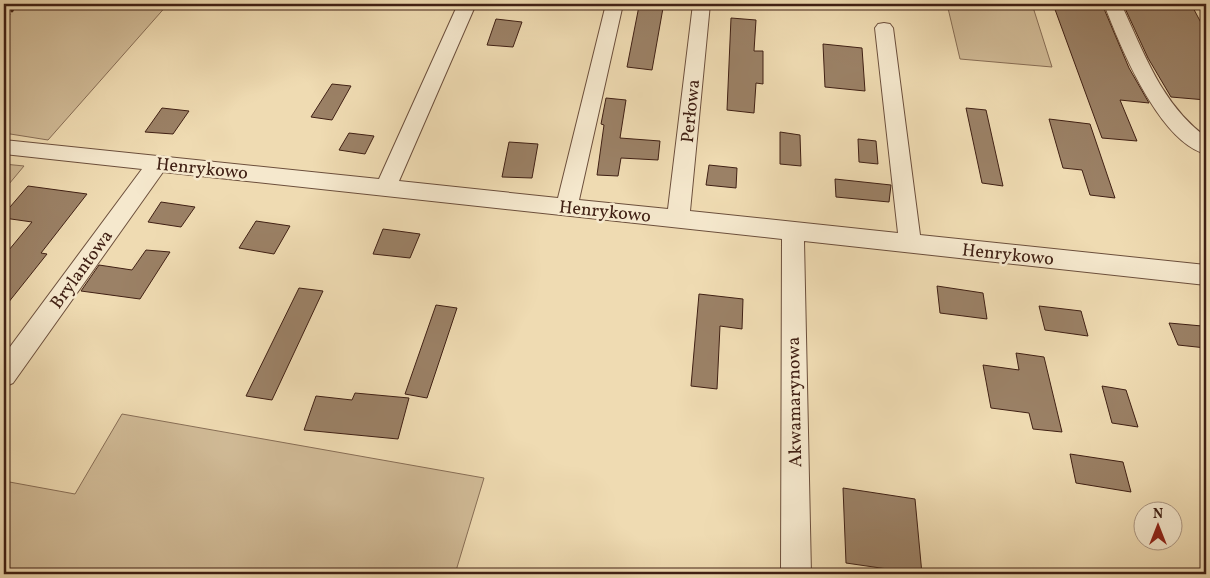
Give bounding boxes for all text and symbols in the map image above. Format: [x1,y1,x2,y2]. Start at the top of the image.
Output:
street label: Perłowa [676,78,707,144]
street label: Henrykowo [155,152,249,187]
street label: Henrykowo [558,195,652,230]
street label: Brylantowa [45,225,119,314]
street label: Henrykowo [961,238,1055,273]
street label: Akwamarynowa [782,336,809,467]
north arrow [1132,500,1182,550]
text: N [1153,505,1163,524]

